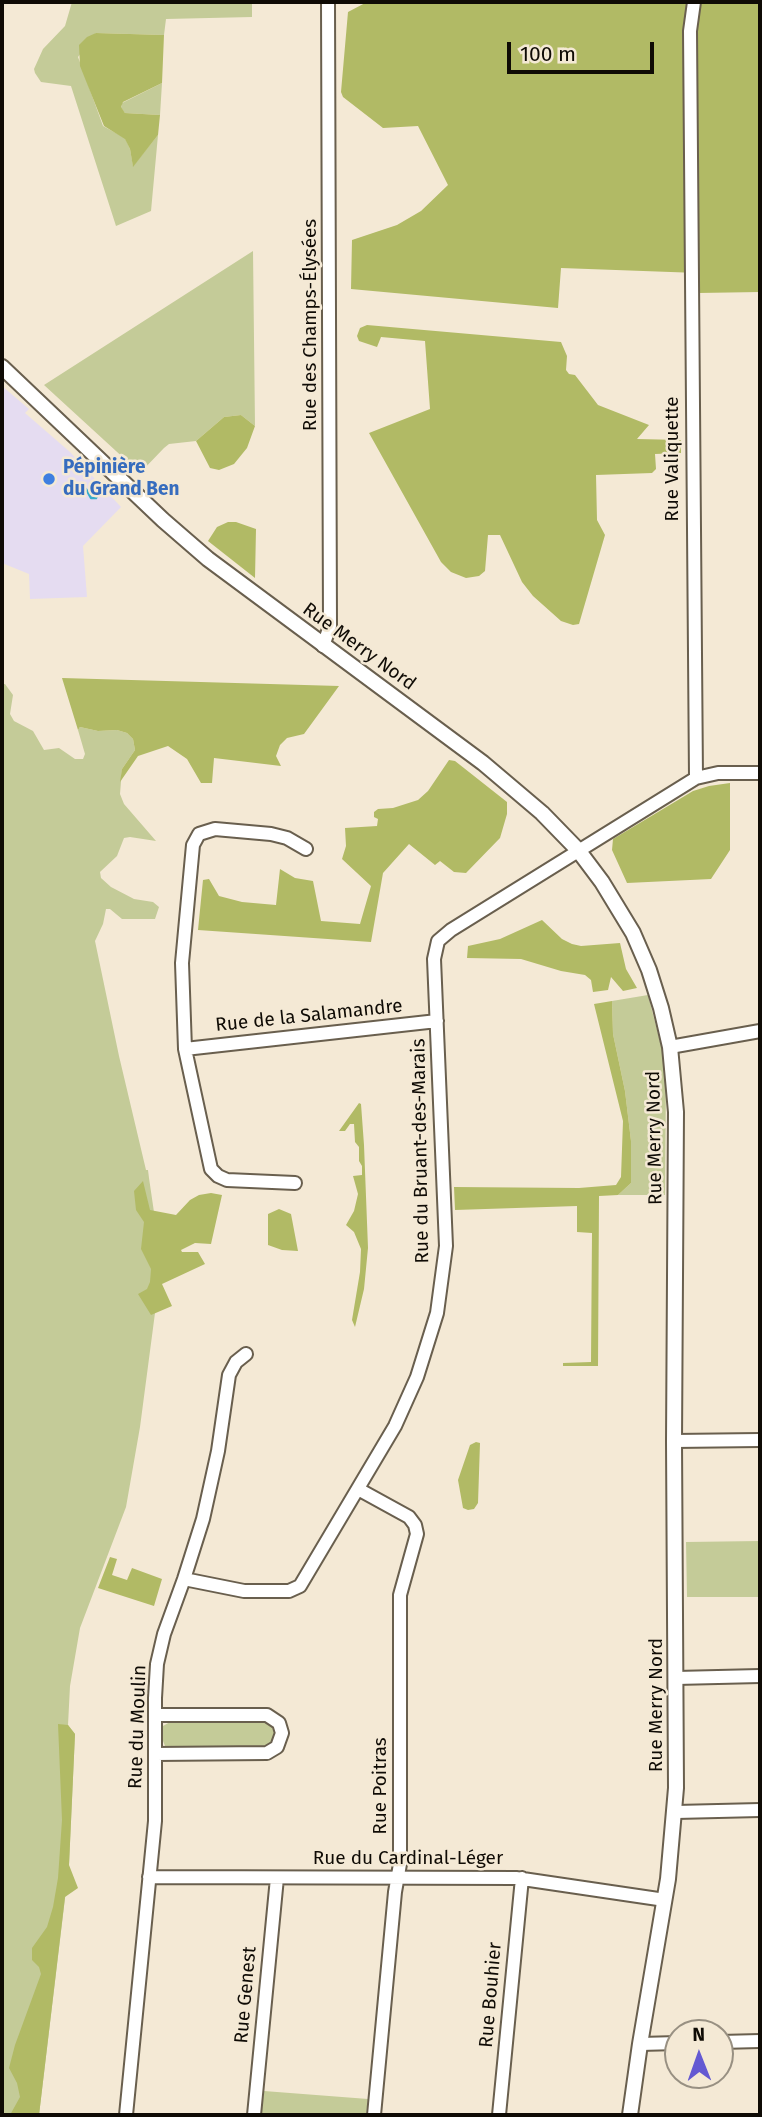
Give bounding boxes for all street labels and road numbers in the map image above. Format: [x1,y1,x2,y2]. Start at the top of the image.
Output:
street label: Rue des Champs-Élysées [300,219,322,431]
street label: Rue Valiquette [662,396,684,522]
street label: Rue Merry Nord [298,598,420,696]
street label: Rue de la Salamandre [214,995,404,1037]
street label: Rue du Bruant-des-Marais [408,1038,434,1264]
street label: Rue Merry Nord [642,1071,668,1205]
street label: Rue Merry Nord [646,1638,668,1772]
street label: Rue du Moulin [124,1664,152,1790]
street label: Rue Poitras [370,1737,392,1835]
street label: Rue du Cardinal-Léger [313,1848,503,1870]
street label: Rue Bouhier [475,1941,507,2049]
street label: Rue Genest [230,1945,262,2045]

